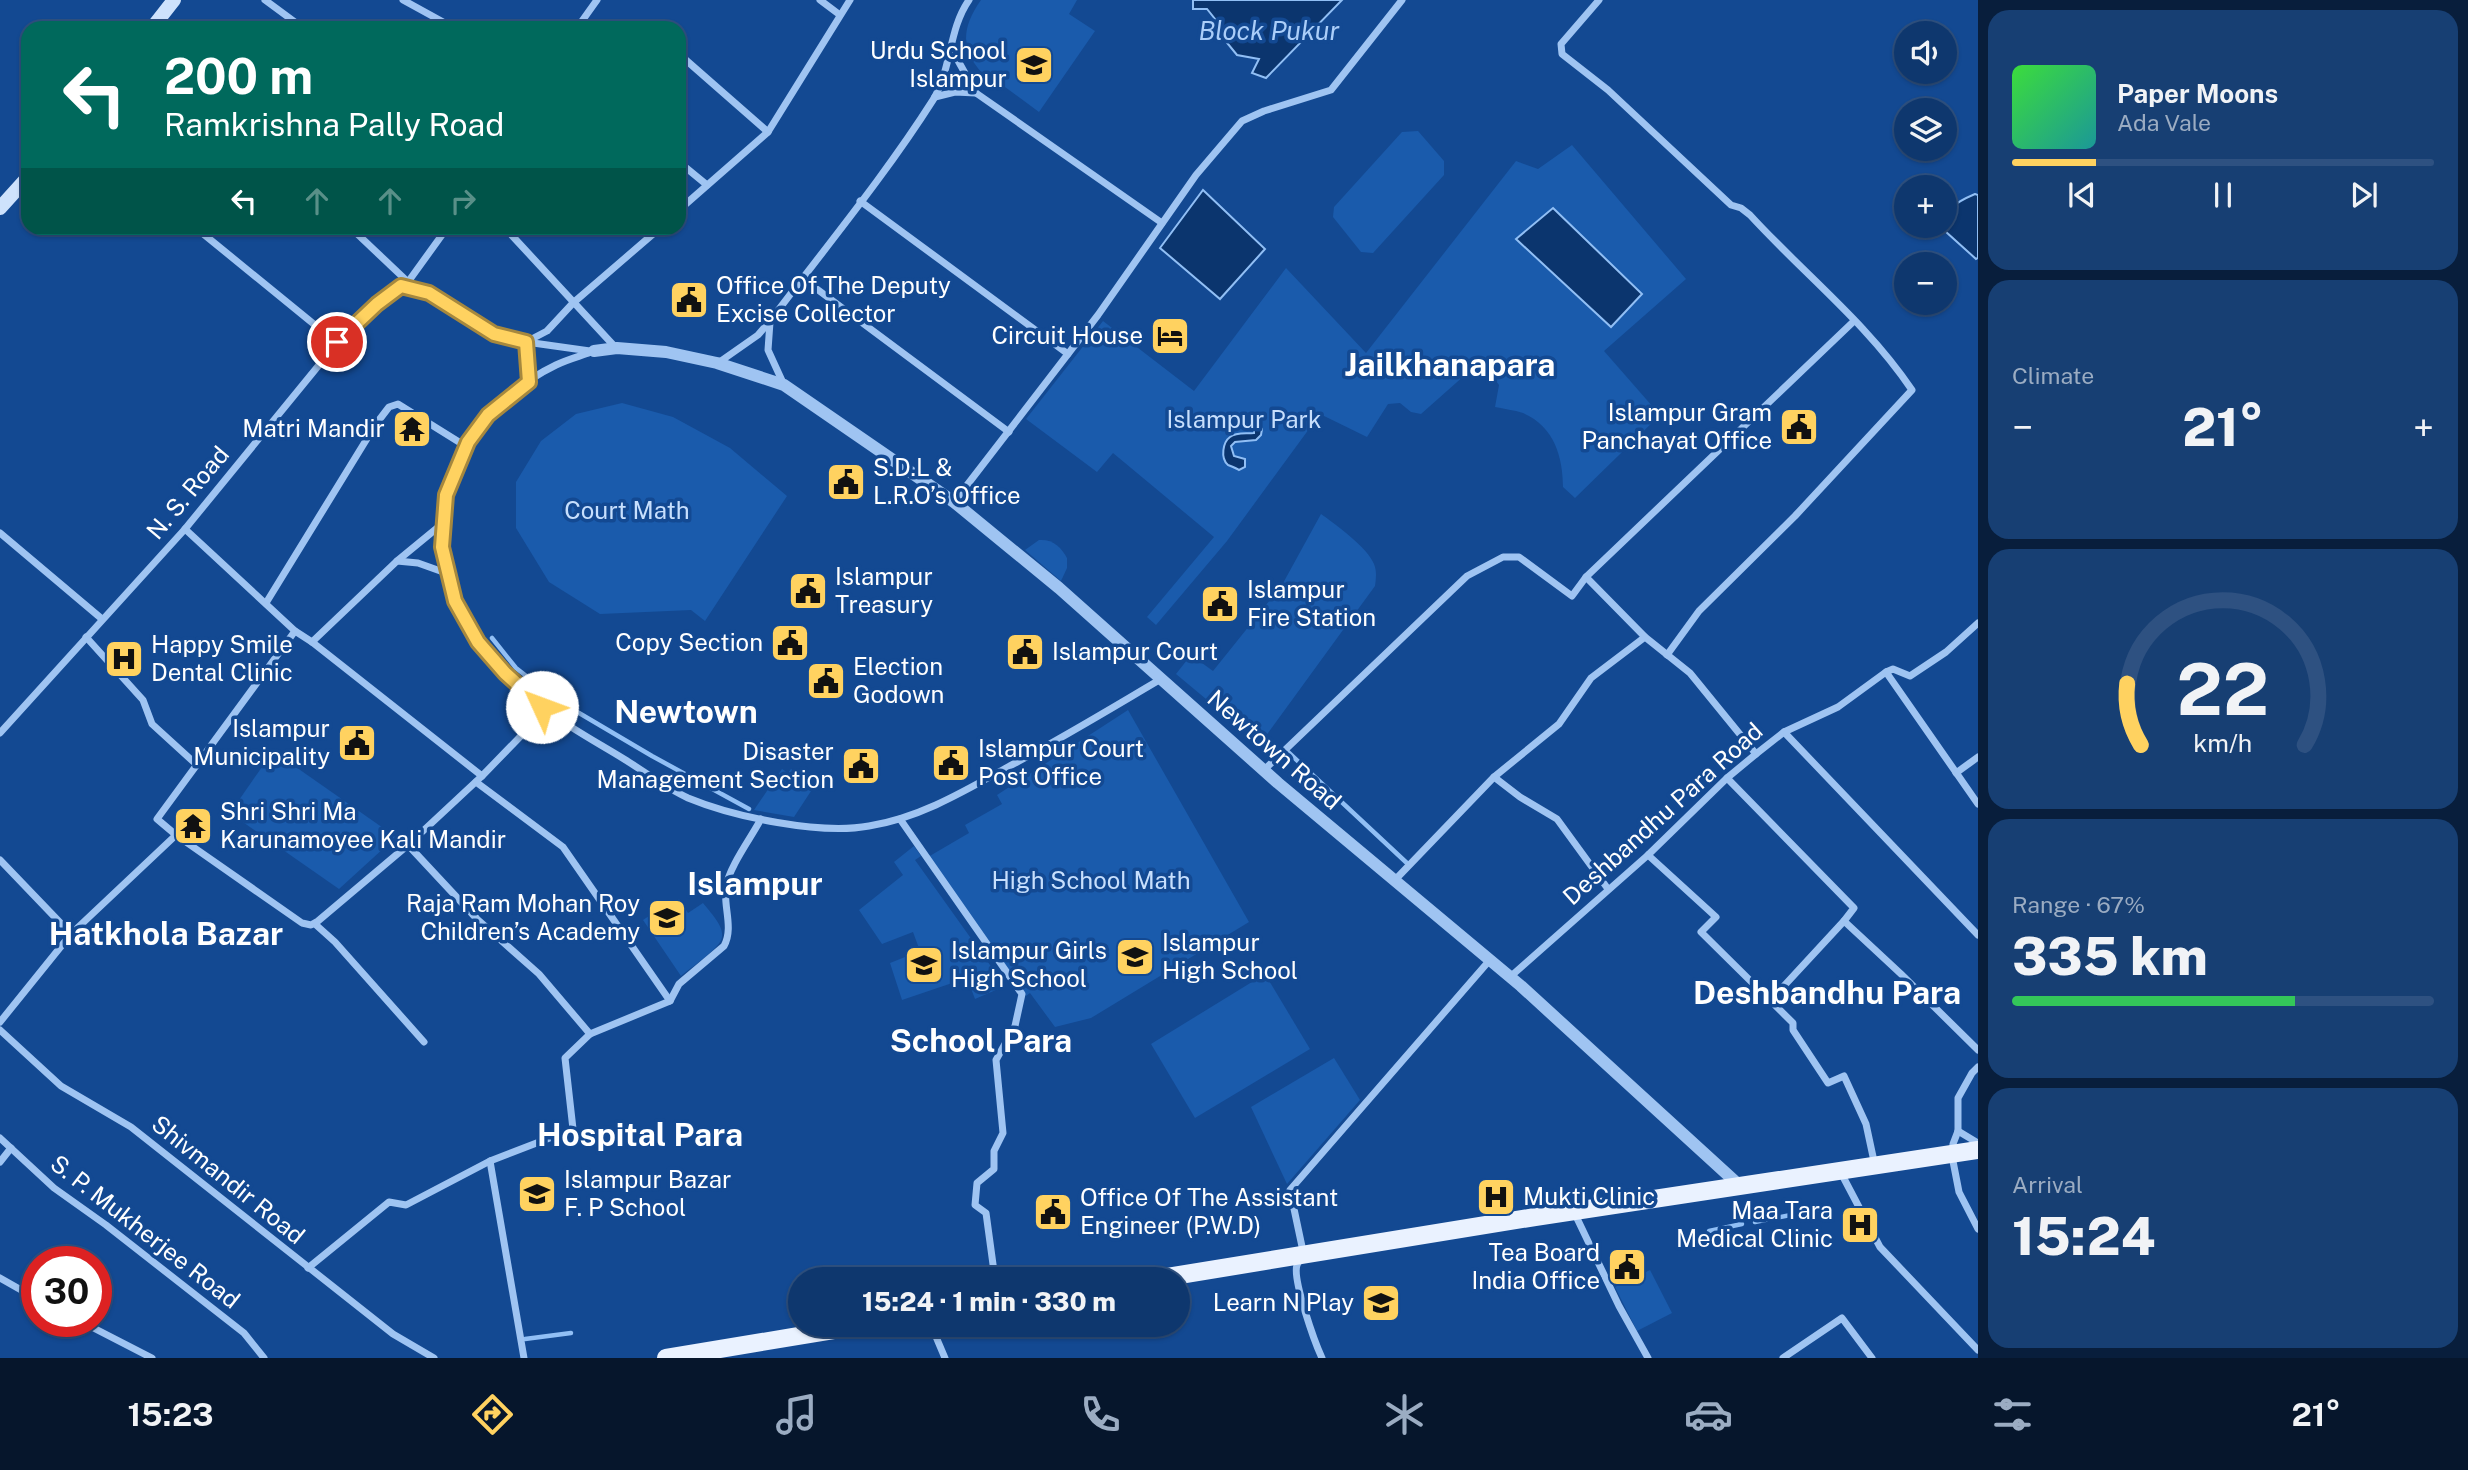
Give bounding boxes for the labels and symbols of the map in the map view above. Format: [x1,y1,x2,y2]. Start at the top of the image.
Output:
water label: Block Pukur [1199,15,1340,46]
place label: Urdu School Islampur [870,36,1007,92]
school or university icon: Urdu School Islampur [1013,44,1055,86]
place label: Office Of The Deputy Excise Collector [716,271,951,327]
public building icon: Office Of The Deputy Excise Collector [668,279,710,321]
pin [307,312,367,372]
hotel icon: Circuit House [1149,315,1191,357]
place label: Circuit House [992,321,1143,349]
district label: Jailkhanapara [1345,346,1555,383]
place label: Islampur Gram Panchayat Office [1581,398,1772,454]
park label: Islampur Park [1167,405,1321,433]
public building icon: Islampur Gram Panchayat Office [1778,406,1820,448]
temple icon: Matri Mandir [391,408,433,450]
place label: Matri Mandir [242,414,385,442]
street label: N. S. Road [140,440,234,545]
place label: S.D.L & L.R.O’s Office [873,453,1021,509]
public building icon: S.D.L & L.R.O’s Office [825,461,867,503]
park label: Court Math [564,496,690,524]
place label: Islampur Treasury [835,562,933,618]
public building icon: Islampur Treasury [787,570,829,612]
place label: Islampur Fire Station [1247,575,1376,631]
public building icon: Islampur Fire Station [1199,583,1241,625]
public building icon: Copy Section [769,622,811,664]
place label: Copy Section [615,628,763,656]
place label: Happy Smile Dental Clinic [151,630,293,686]
public building icon: Islampur Court [1004,631,1046,673]
place label: Islampur Court [1052,637,1218,665]
hospital icon: Happy Smile Dental Clinic [103,638,145,680]
place label: Election Godown [853,652,944,708]
public building icon: Election Godown [805,660,847,702]
position arrow [505,670,579,744]
street label: Newtown Road [1202,684,1347,815]
district label: Newtown [614,693,758,730]
place label: Islampur Municipality [193,714,330,770]
street label: Deshbandhu Para Road [1557,716,1768,910]
public building icon: Islampur Municipality [336,722,378,764]
place label: Islampur Court Post Office [978,734,1144,790]
place label: Disaster Management Section [597,737,834,793]
public building icon: Islampur Court Post Office [930,742,972,784]
public building icon: Disaster Management Section [840,745,882,787]
place label: Shri Shri Ma Karunamoyee Kali Mandir [220,797,506,853]
temple icon: Shri Shri Ma Karunamoyee Kali Mandir [172,805,214,847]
district label: Islampur [687,865,823,902]
park label: High School Math [991,866,1191,894]
place label: Raja Ram Mohan Roy Children’s Academy [406,889,640,945]
school or university icon: Raja Ram Mohan Roy Children’s Academy [646,897,688,939]
district label: Hatkhola Bazar [49,915,283,952]
place label: Islampur High School [1162,928,1298,984]
place label: Islampur Girls High School [951,936,1107,992]
school or university icon: Islampur High School [1114,936,1156,978]
school or university icon: Islampur Girls High School [903,944,945,986]
district label: Deshbandhu Para [1693,974,1961,1011]
district label: School Para [890,1022,1072,1059]
street label: Shivmandir Road [147,1109,311,1249]
district label: Hospital Para [537,1116,743,1153]
street label: S. P. Mukherjee Road [46,1149,246,1314]
place label: Islampur Bazar F. P School [564,1165,731,1221]
school or university icon: Islampur Bazar F. P School [516,1173,558,1215]
hospital icon: Mukti Clinic [1475,1176,1517,1218]
place label: Mukti Clinic [1523,1182,1655,1210]
place label: Office Of The Assistant Engineer (P.W.D) [1080,1183,1338,1239]
public building icon: Office Of The Assistant Engineer (P.W.D) [1032,1191,1074,1233]
place label: Maa Tara Medical Clinic [1676,1196,1833,1252]
hospital icon: Maa Tara Medical Clinic [1839,1204,1881,1246]
place label: Tea Board India Office [1471,1238,1600,1294]
speed limit sign: 30 [21,1246,112,1337]
public building icon: Tea Board India Office [1606,1246,1648,1288]
school or university icon: Learn N Play [1360,1282,1402,1324]
place label: Learn N Play [1213,1288,1354,1316]

